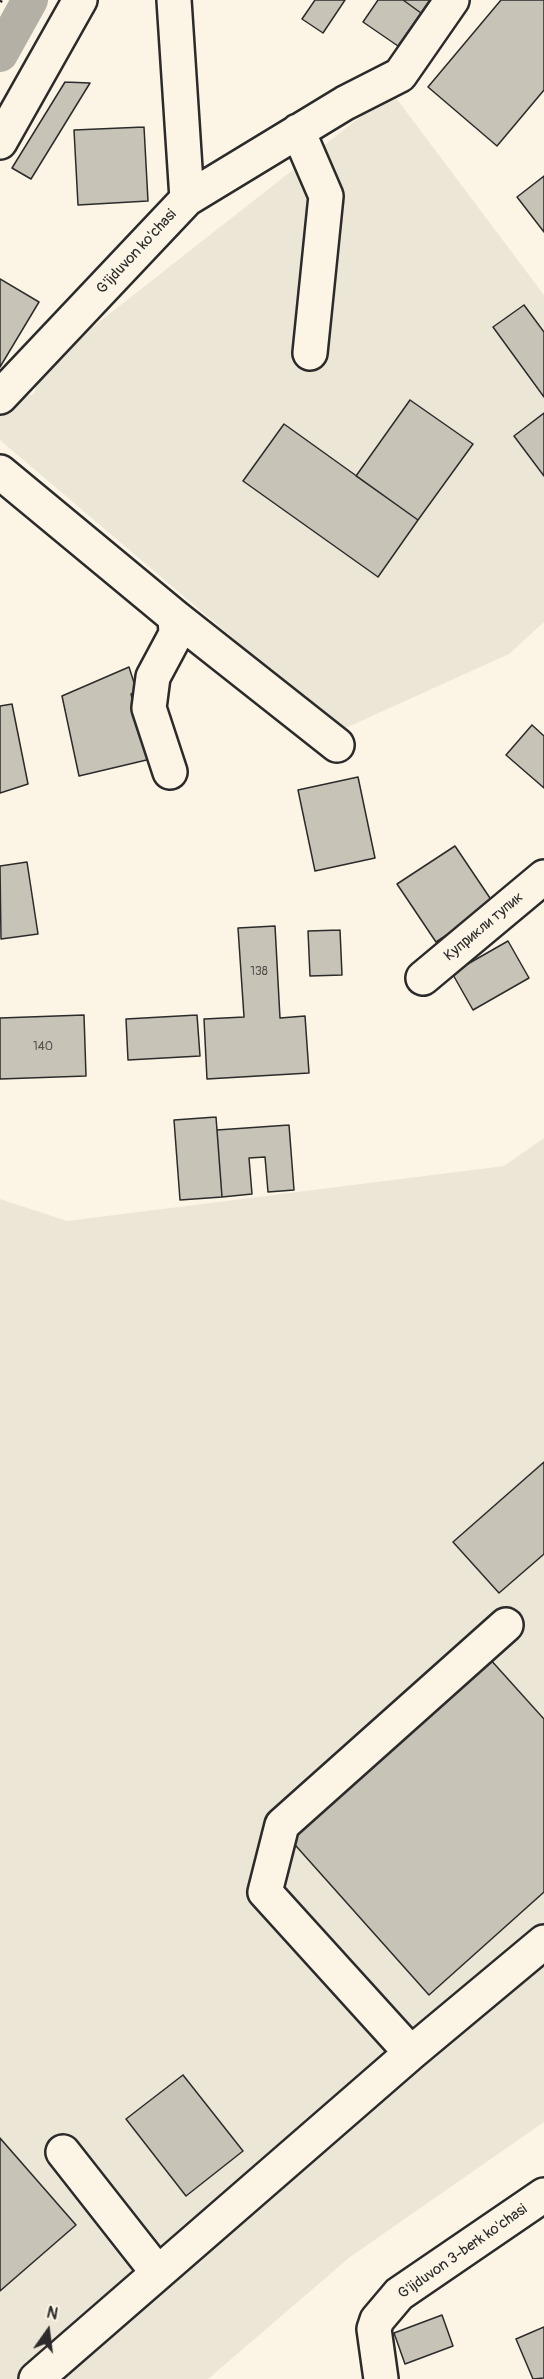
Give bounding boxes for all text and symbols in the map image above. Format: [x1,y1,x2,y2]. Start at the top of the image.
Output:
street label: G'ijduvon ko'chasi [93,206,181,298]
street label: Куприкли тупик [441,889,527,965]
house number: 138 [250,965,268,979]
house number: 140 [33,1040,53,1054]
street label: G'ijduvon 3-berk ko'chasi [395,2201,531,2303]
north arrow [18,2301,78,2361]
text: N [45,2303,60,2325]

